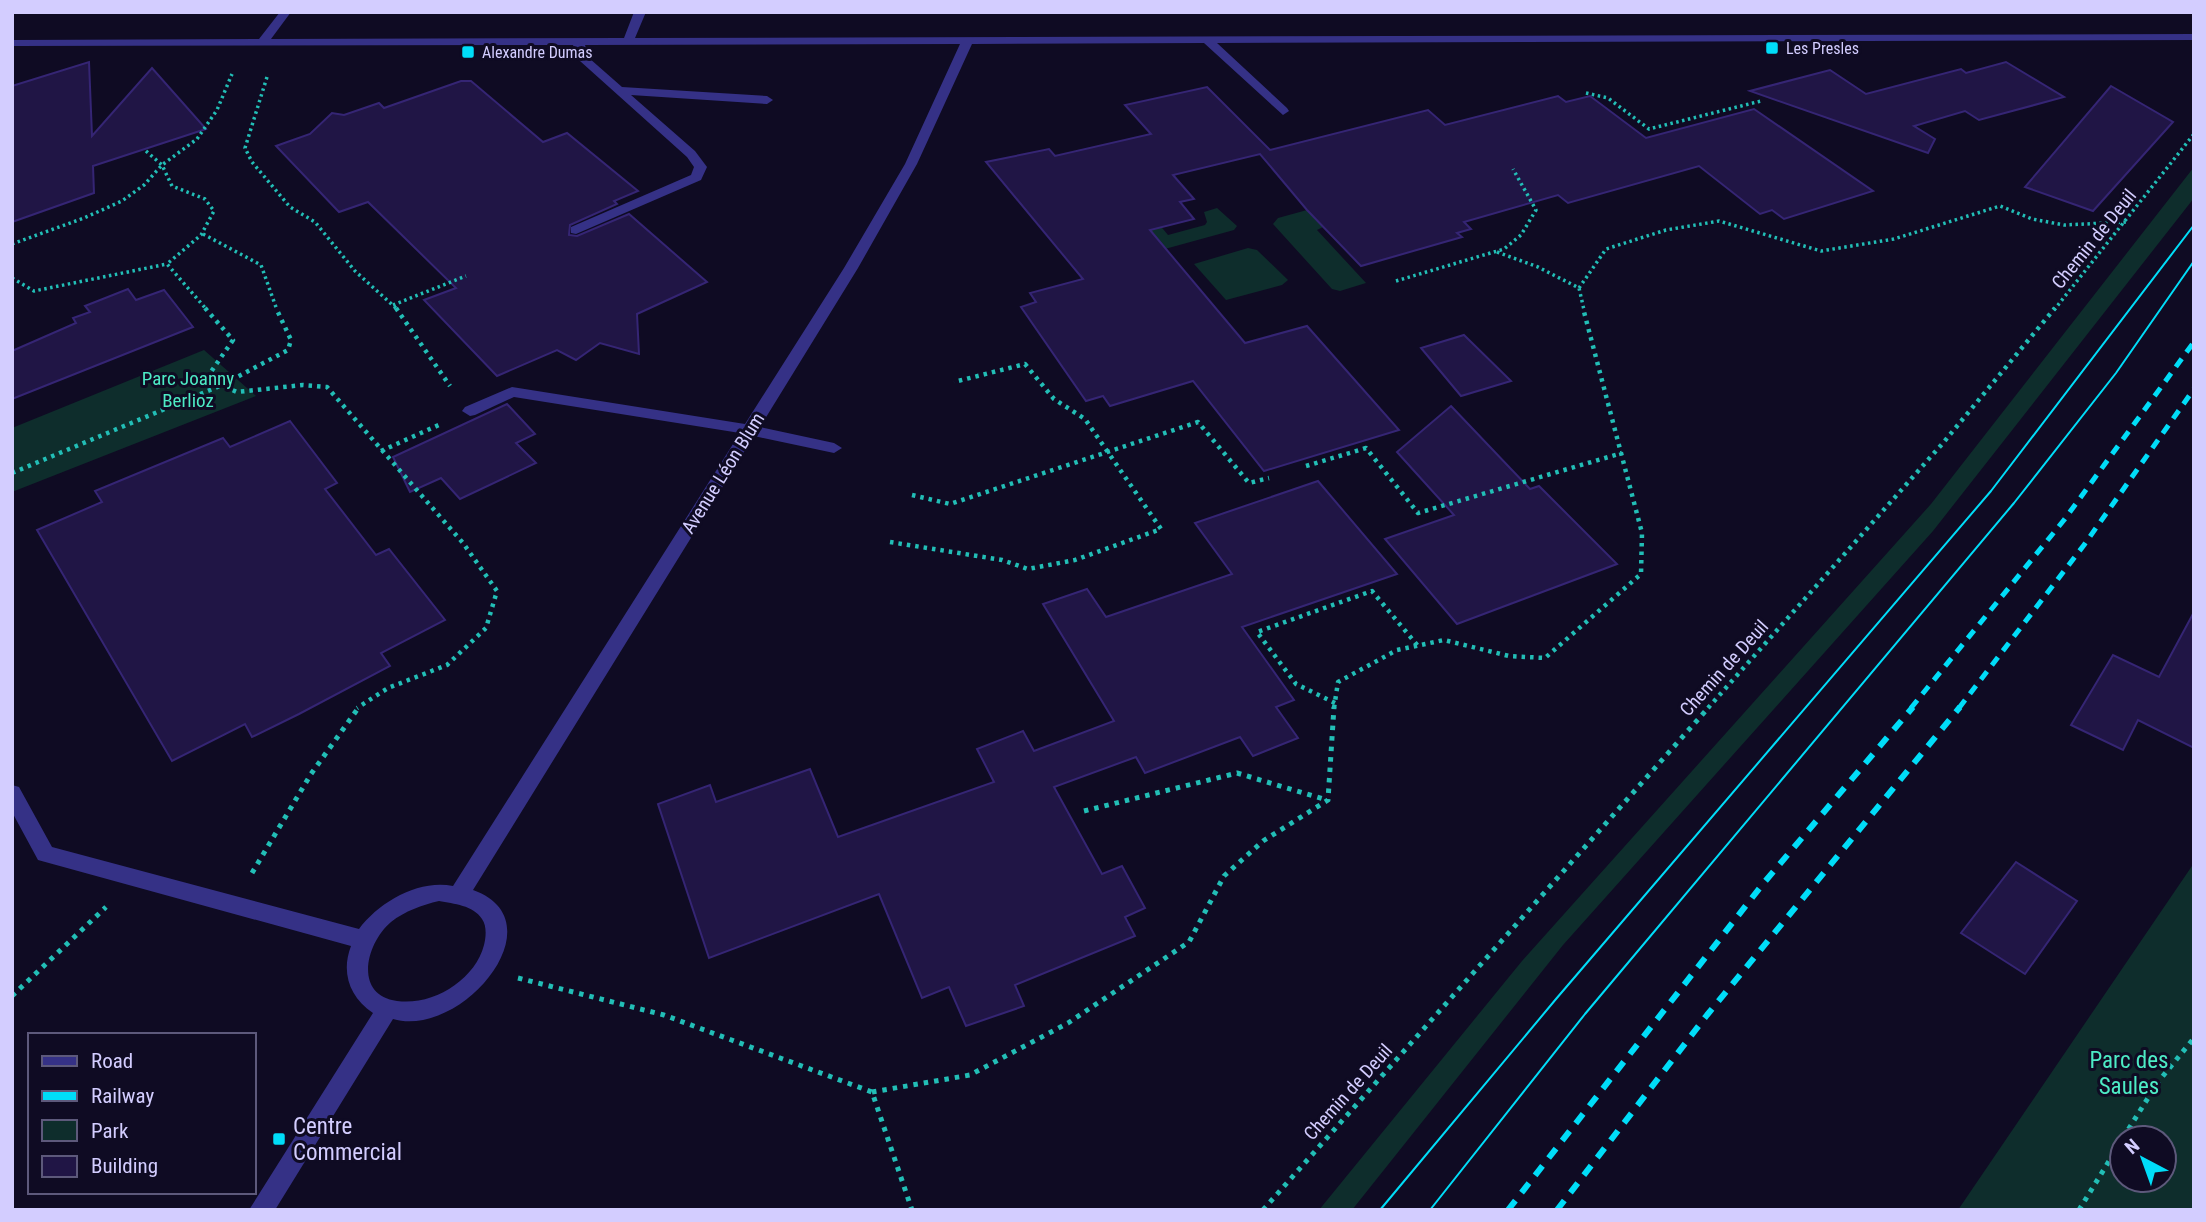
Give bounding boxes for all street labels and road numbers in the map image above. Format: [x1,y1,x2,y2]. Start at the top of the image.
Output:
street label: Chemin de Deuil [2047,185,2141,293]
street label: Avenue Léon Blum [677,408,769,538]
street label: Chemin de Deuil [1675,615,1773,721]
street label: Chemin de Deuil [1299,1039,1397,1145]

